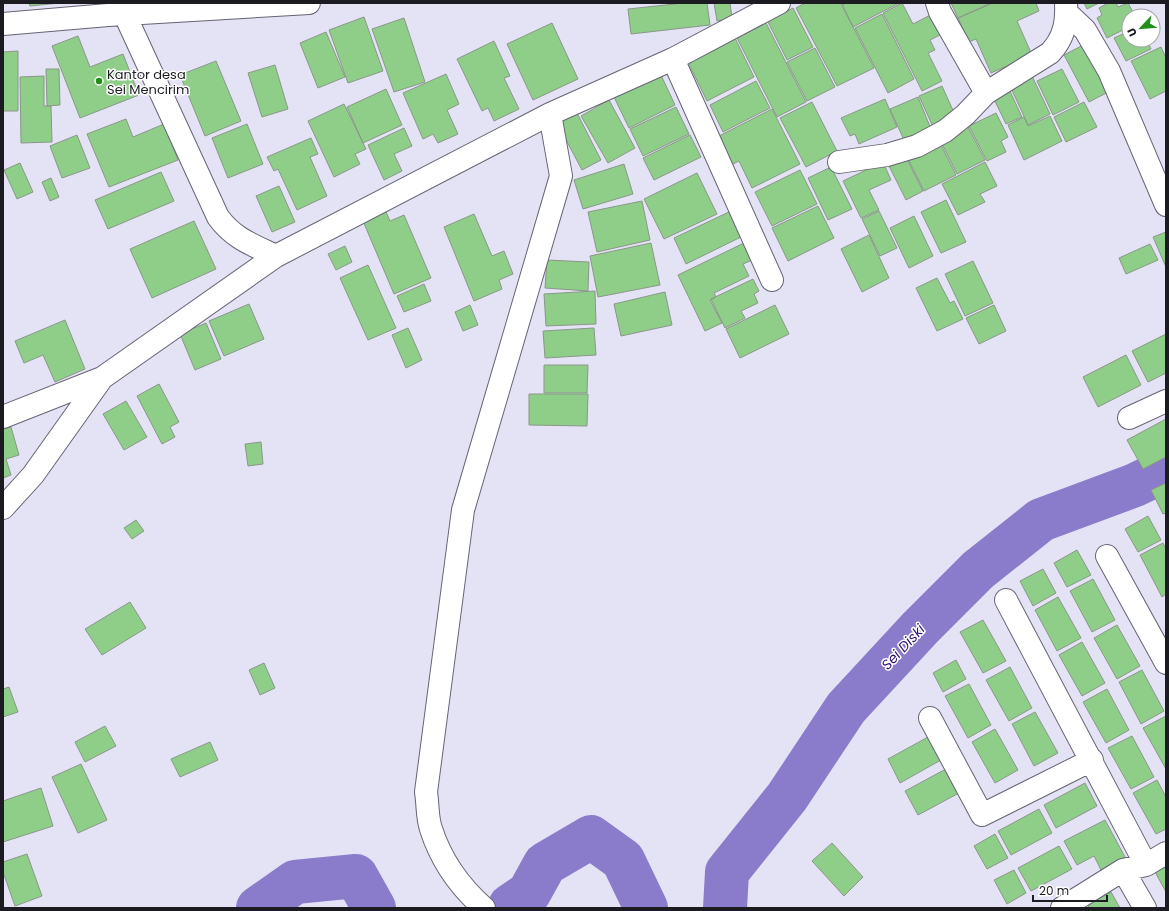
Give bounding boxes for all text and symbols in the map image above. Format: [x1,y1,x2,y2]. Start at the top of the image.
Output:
north arrow [1121,8,1161,48]
text: U [1123,25,1141,39]
place label: Kantor desa Sei Mencirim [107,65,189,99]
marker: Kantor desa Sei Mencirim [94,76,104,86]
water label: Sei Diski [877,619,930,674]
scale bar [1033,877,1107,903]
text: 20 m [1039,882,1069,899]

